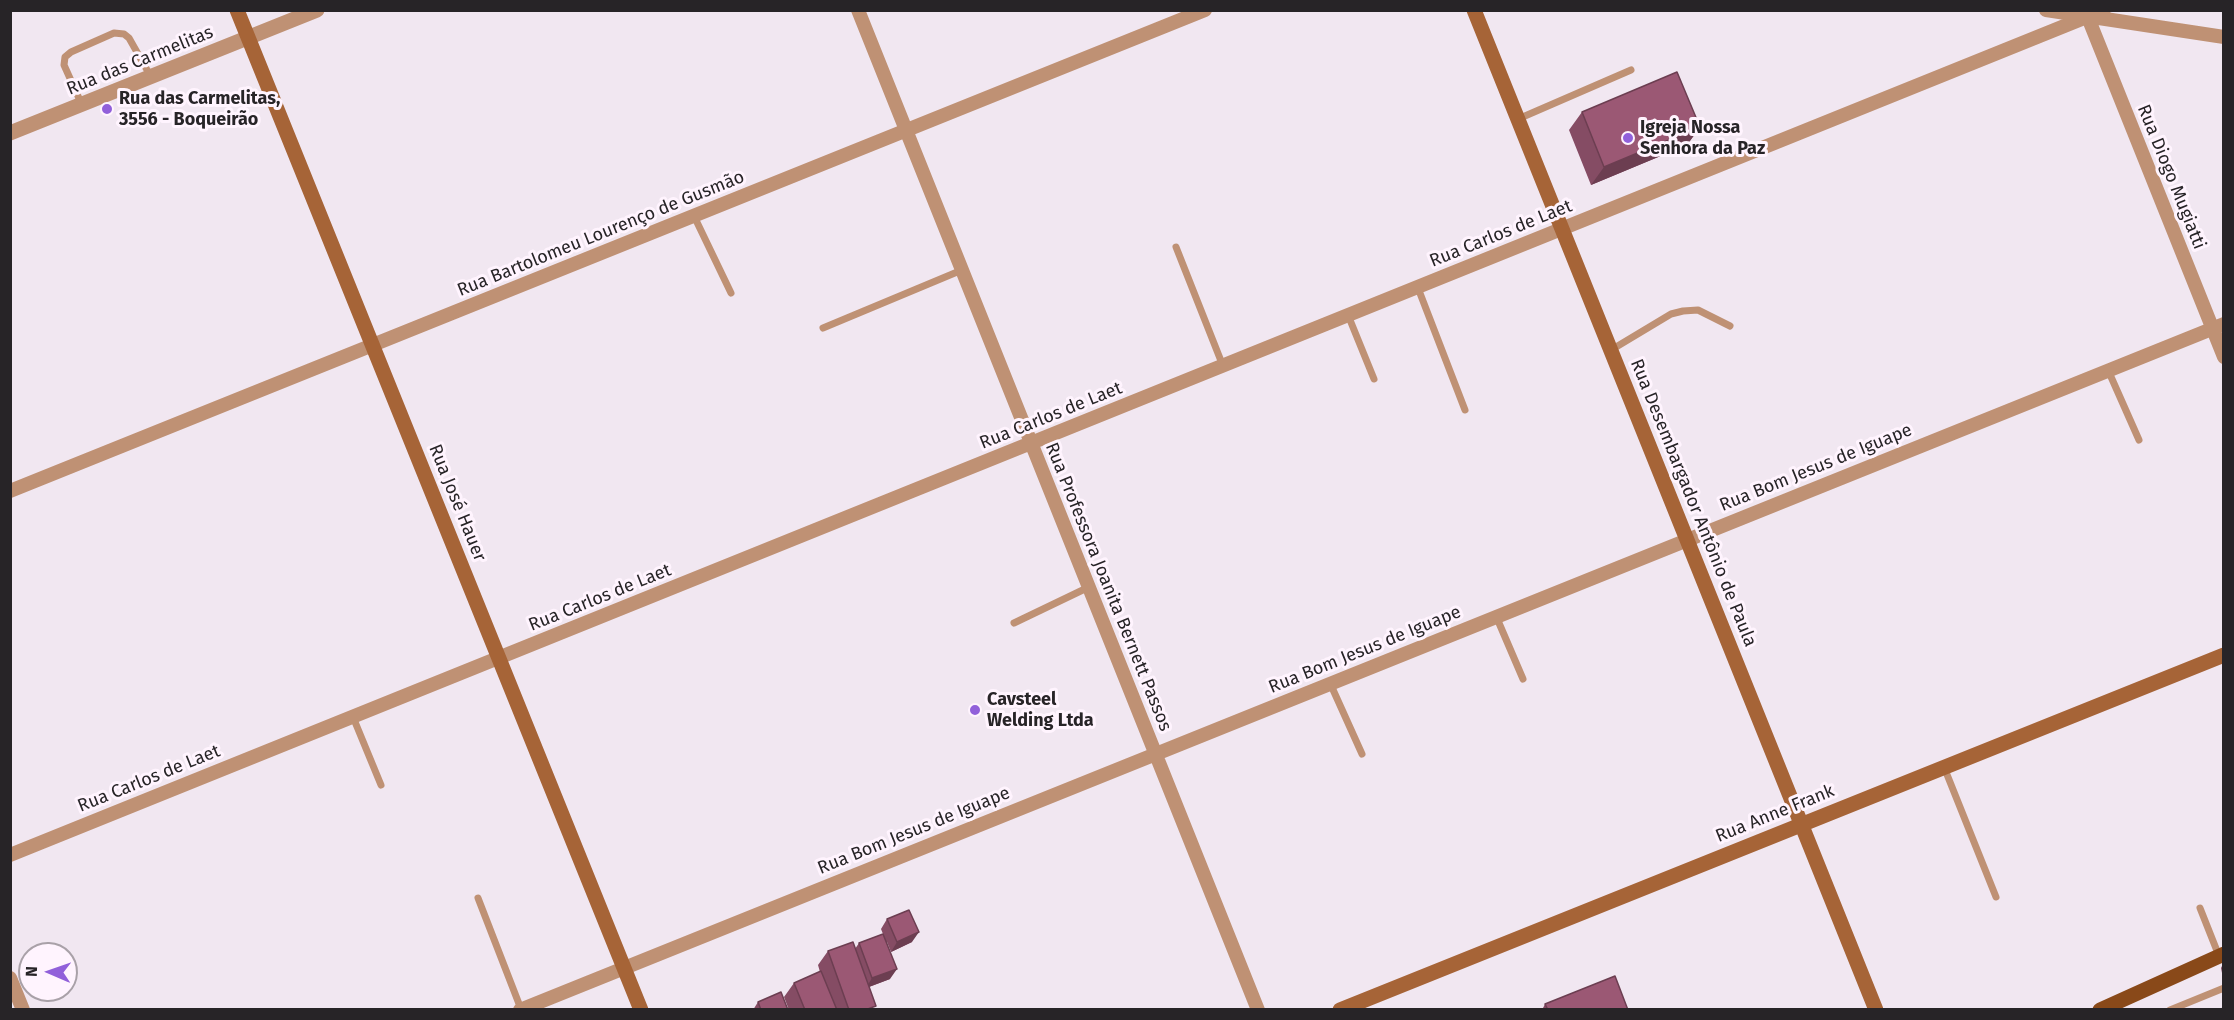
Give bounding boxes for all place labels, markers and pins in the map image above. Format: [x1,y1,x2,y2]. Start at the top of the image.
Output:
place label: Rua das Carmelitas, 3556 - Boqueirão [119,88,280,130]
marker: Rua das Carmelitas, 3556 - Boqueirão [100,102,114,116]
place label: Igreja Nossa Senhora da Paz [1640,117,1765,160]
marker: Igreja Nossa Senhora da Paz [1621,131,1635,145]
place label: Cavsteel Welding Ltda [987,689,1094,732]
marker: Cavsteel Welding Ltda [968,703,982,717]

